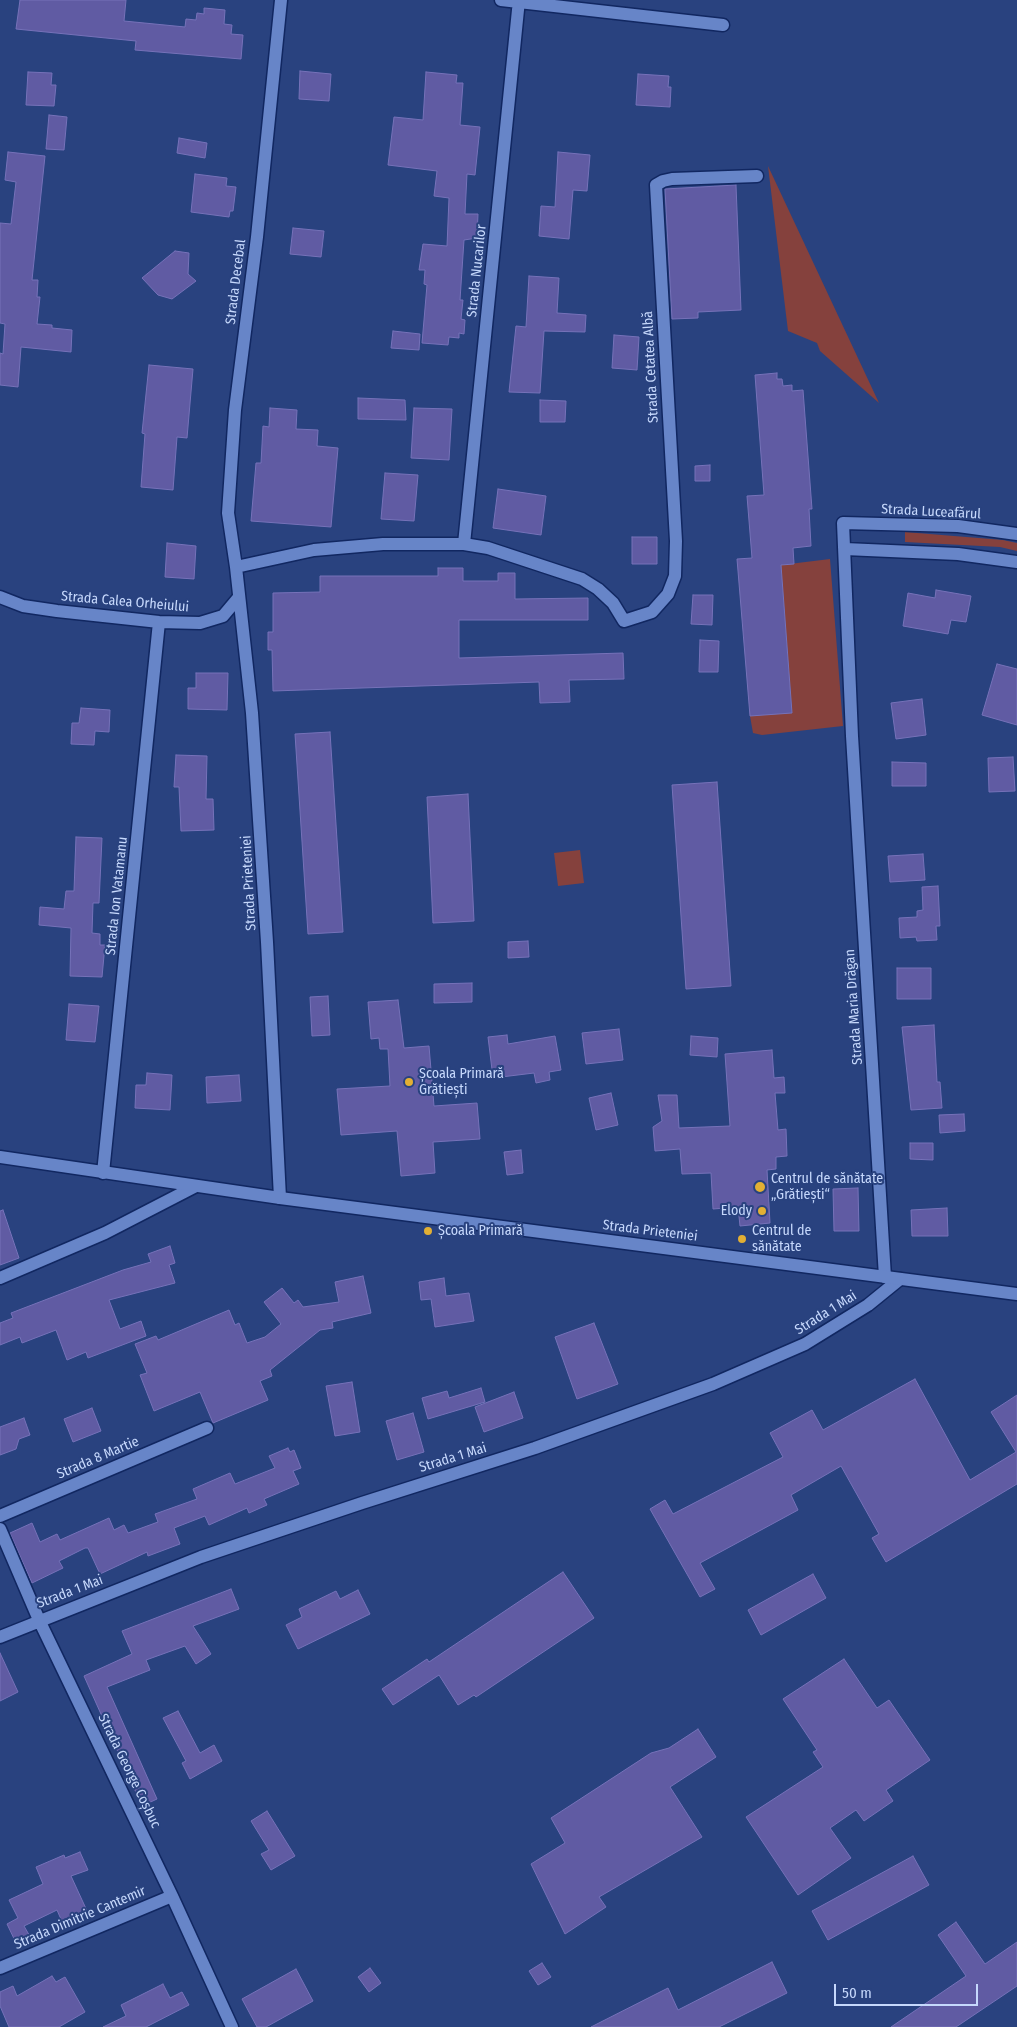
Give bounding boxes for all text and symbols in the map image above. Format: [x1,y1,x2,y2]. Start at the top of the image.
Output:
street label: Strada Nucarilor [464,224,490,318]
street label: Strada Decebal [222,238,250,326]
street label: Strada Cetatea Albă [640,311,662,423]
street label: Strada Luceafărul [881,501,981,523]
street label: Strada Calea Orheiului [60,588,190,616]
street label: Strada Prieteniei [238,835,260,931]
street label: Strada Ion Vatamanu [102,836,132,956]
street label: Strada Maria Drăgan [842,949,866,1065]
place label: Școala Primară Grătiești [419,1066,504,1098]
marker: Școala Primară Grătiești [403,1076,415,1088]
place label: Centrul de sănătate „Grătiești“ [771,1171,883,1204]
marker: Centrul de sănătate „Grătiești“ [753,1180,767,1194]
place label: Elody [721,1203,752,1219]
marker: Elody [756,1205,768,1217]
street label: Strada Prieteniei [602,1217,698,1245]
place label: Școala Primară [438,1223,523,1239]
place label: Centrul de sănătate [752,1223,811,1256]
marker: Școala Primară [422,1225,434,1237]
marker: Centrul de sănătate [736,1233,748,1245]
street label: Strada 1 Mai [792,1287,860,1339]
street label: Strada 8 Martie [54,1433,142,1483]
street label: Strada 1 Mai [417,1440,489,1476]
street label: Strada 1 Mai [35,1572,105,1612]
street label: Strada George Coșbuc [94,1711,164,1831]
street label: Strada Dimitrie Cantemir [12,1883,148,1953]
scale bar [837,1974,981,2006]
text: 50 m [842,1984,872,2002]

